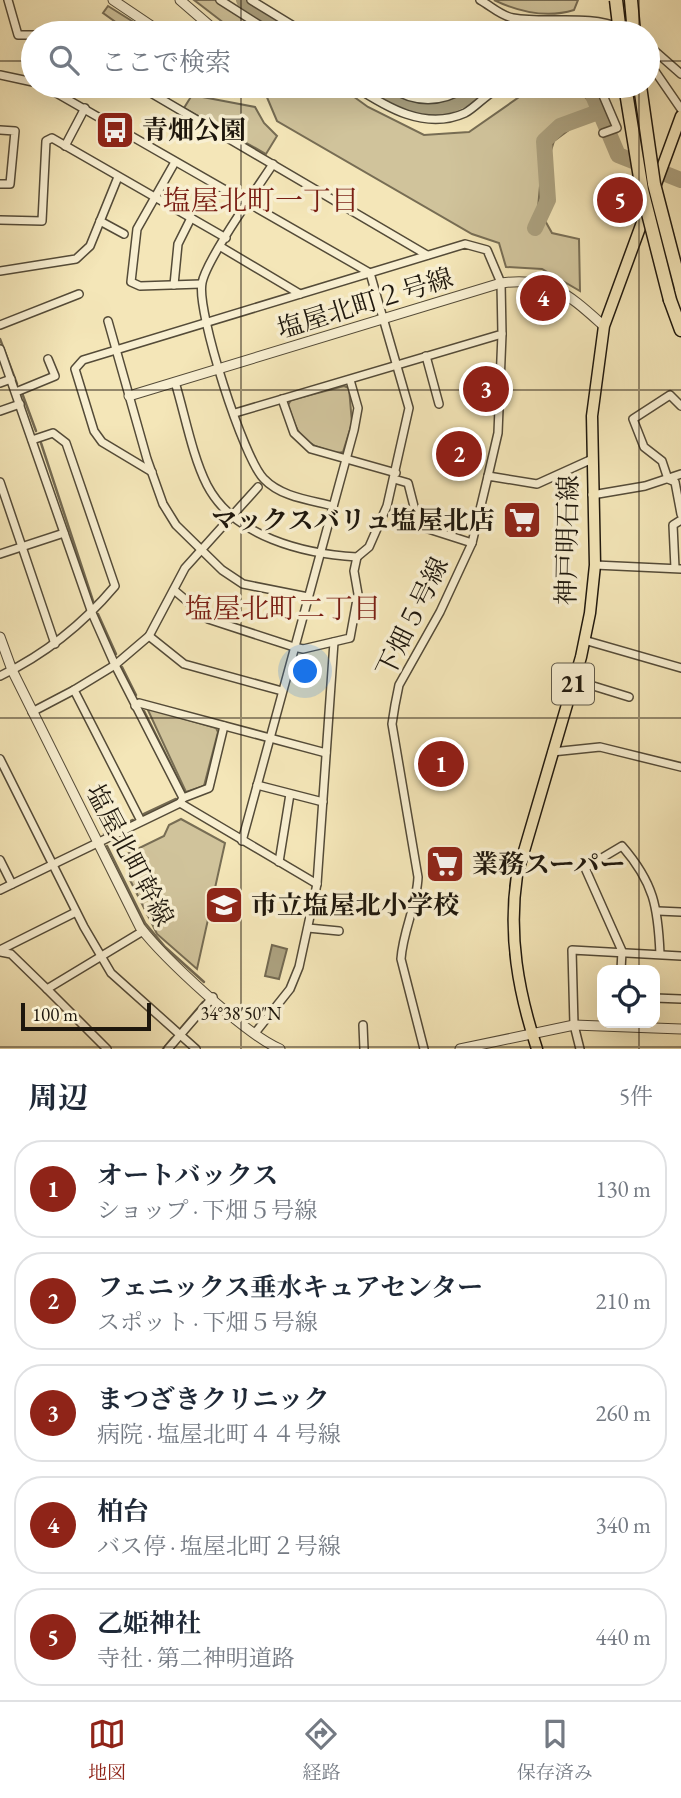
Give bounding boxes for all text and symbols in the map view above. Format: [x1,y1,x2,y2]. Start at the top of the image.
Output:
search box [21,21,660,98]
icon: search [45,41,83,79]
text: ここで検索 [101,45,231,79]
bus stop icon: 青畑公園 [94,109,136,151]
place label: 青畑公園 [142,113,246,147]
pin: 5 [597,174,643,226]
district label: 塩屋北町一丁目 [163,182,359,218]
street label: 塩屋北町２号線 [273,260,457,346]
pin: 4 [520,272,566,324]
pin: 3 [463,363,509,415]
pin: 2 [436,428,482,480]
street label: 神戸明石線 [549,475,585,605]
supermarket icon: マックスバリュ塩屋北店 [501,499,543,541]
place label: マックスバリュ塩屋北店 [211,503,495,537]
street label: 下畑５号線 [368,551,456,683]
district label: 塩屋北町二丁目 [185,590,381,626]
your location [288,654,322,688]
road number: 21 [552,664,594,704]
pin: 1 [418,738,464,790]
street label: 塩屋北町幹線 [78,778,182,932]
supermarket icon: 業務スーパー [424,843,466,885]
place label: 業務スーパー [472,847,625,881]
school or university icon: 市立塩屋北小学校 [203,884,245,926]
place label: 市立塩屋北小学校 [251,888,459,922]
map controls [597,965,660,1028]
button: locate [597,965,660,1028]
scale bar [21,1000,150,1032]
text: 100 m [32,1002,78,1027]
text: 34°38'50"N [201,1002,282,1025]
text: 周辺 [28,1078,88,1117]
text: 5件 [619,1081,653,1111]
text: オートバックス [97,1158,278,1192]
text: 1 [47,1174,59,1204]
text: 130 m [595,1174,651,1204]
text: ショップ · 下畑５号線 [97,1195,317,1225]
text: フェニックス垂水キュアセンター [97,1270,483,1304]
text: 2 [47,1286,59,1316]
text: 210 m [595,1286,651,1316]
text: スポット · 下畑５号線 [97,1307,318,1337]
text: まつざきクリニック [97,1382,329,1416]
text: 3 [47,1398,59,1428]
text: 260 m [595,1398,651,1428]
text: 病院 · 塩屋北町４４号線 [97,1419,341,1449]
text: 柏台 [97,1494,149,1528]
text: 4 [47,1510,59,1540]
text: 340 m [595,1510,651,1540]
text: バス停 · 塩屋北町２号線 [97,1531,341,1561]
text: 乙姫神社 [97,1606,201,1640]
text: 5 [47,1622,59,1652]
text: 440 m [595,1622,651,1652]
text: 寺社 · 第二神明道路 [97,1643,295,1673]
tab: 地図 [88,1715,126,1785]
tab: 経路 [302,1715,341,1785]
tab: 保存済み [517,1715,593,1785]

